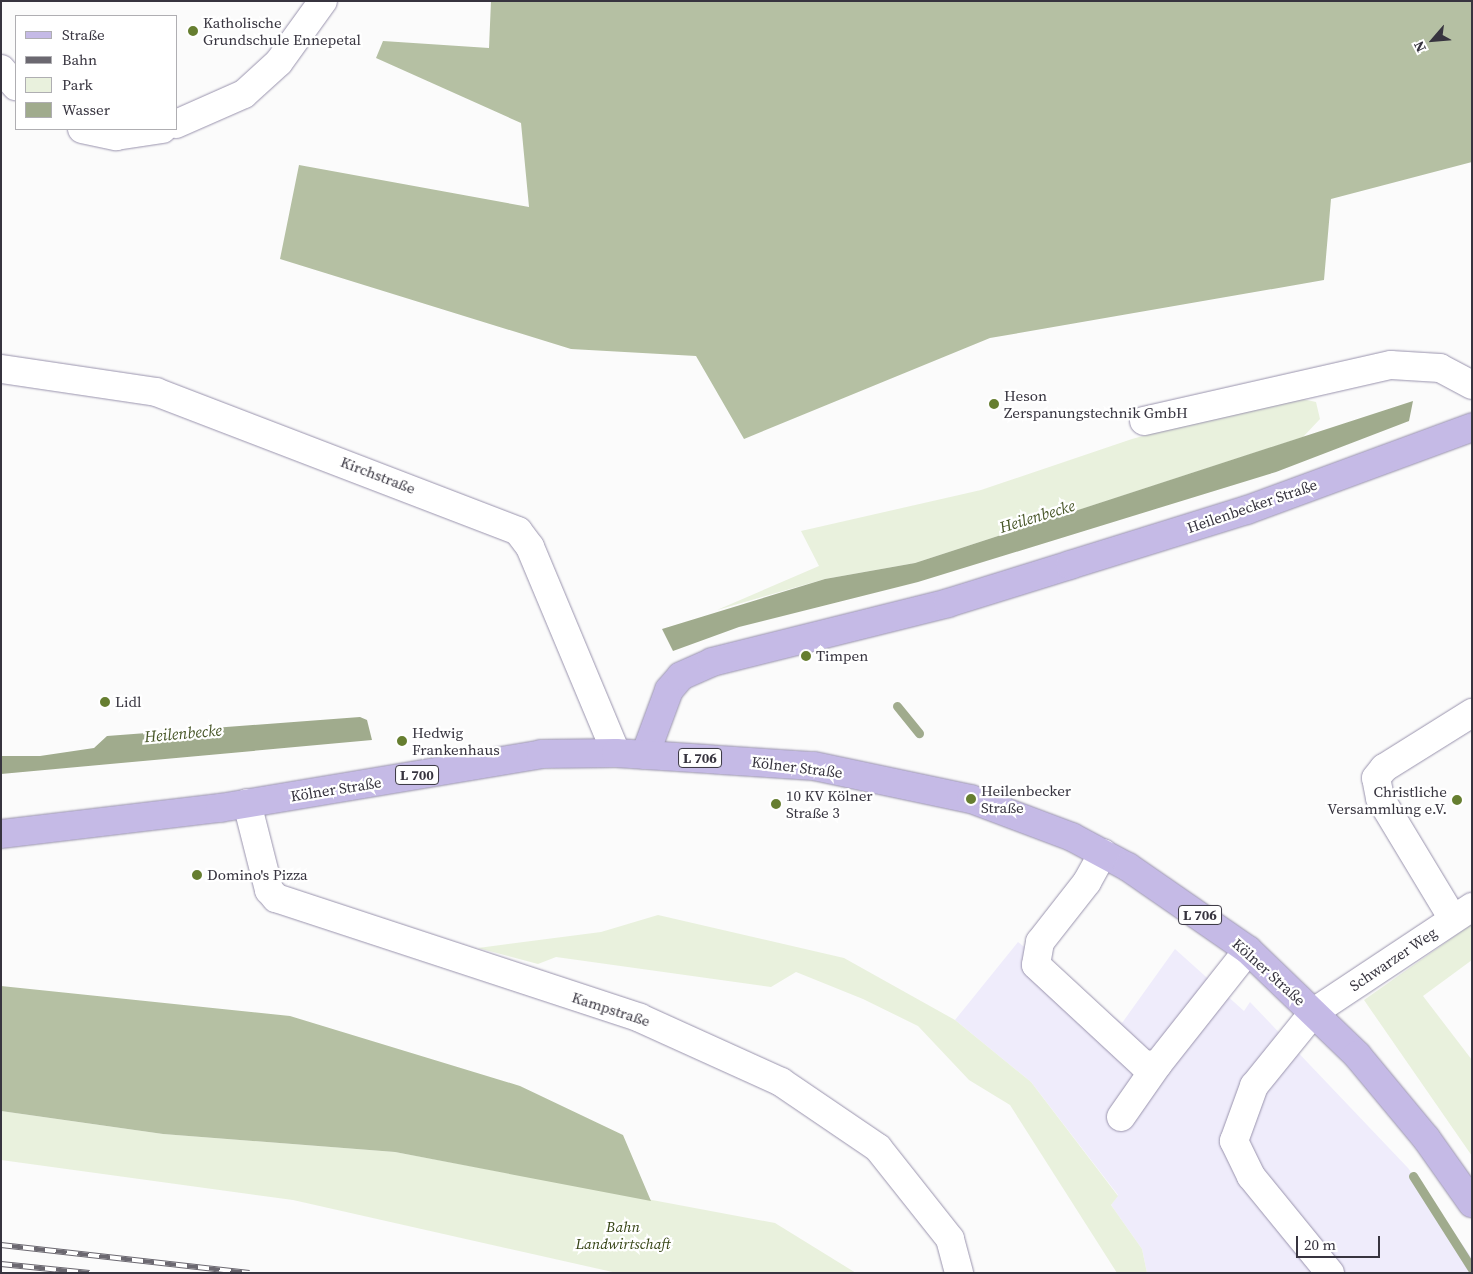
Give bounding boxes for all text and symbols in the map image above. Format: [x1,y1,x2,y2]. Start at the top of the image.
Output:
place label: Katholische Grundschule Ennepetal [203,13,361,48]
legend [15,15,178,130]
north arrow [1408,15,1458,65]
text: Straße [62,24,105,45]
marker: Katholische Grundschule Ennepetal [187,25,199,37]
text: N [1408,38,1431,56]
text: Bahn [62,49,97,70]
text: Park [62,74,93,95]
text: Wasser [62,99,110,120]
place label: Heson Zerspanungstechnik GmbH [1004,386,1188,421]
marker: Heson Zerspanungstechnik GmbH [988,398,1000,410]
street label: Kirchstraße [338,453,418,497]
street label: Heilenbecker Straße [1185,475,1319,537]
water label: Heilenbecke [997,495,1077,537]
place label: Timpen [816,647,868,665]
marker: Timpen [800,650,812,662]
place label: Lidl [115,693,141,711]
marker: Lidl [99,696,111,708]
water label: Heilenbecke [143,720,223,746]
place label: Hedwig Frankenhaus [412,723,500,758]
marker: Hedwig Frankenhaus [396,735,408,747]
road number: L 706 [678,746,722,770]
street label: Kölner Straße [750,752,844,782]
road number: L 700 [394,764,440,786]
street label: Kölner Straße [289,773,383,805]
place label: Heilenbecker Straße [981,781,1071,816]
place label: Christliche Versammlung e.V. [1327,782,1447,817]
place label: 10 KV Kölner Straße 3 [786,786,873,821]
marker: Heilenbecker Straße [965,793,977,805]
marker: Christliche Versammlung e.V. [1451,794,1463,806]
marker: 10 KV Kölner Straße 3 [770,798,782,810]
place label: Domino's Pizza [207,866,308,884]
marker: Domino's Pizza [191,869,203,881]
road number: L 706 [1178,904,1222,926]
street label: Schwarzer Weg [1346,923,1440,995]
street label: Kölner Straße [1229,935,1309,1009]
street label: Kampstraße [570,988,652,1030]
park label: Bahn Landwirtschaft [575,1217,671,1252]
scale bar [1298,1226,1382,1258]
text: 20 m [1304,1234,1336,1255]

